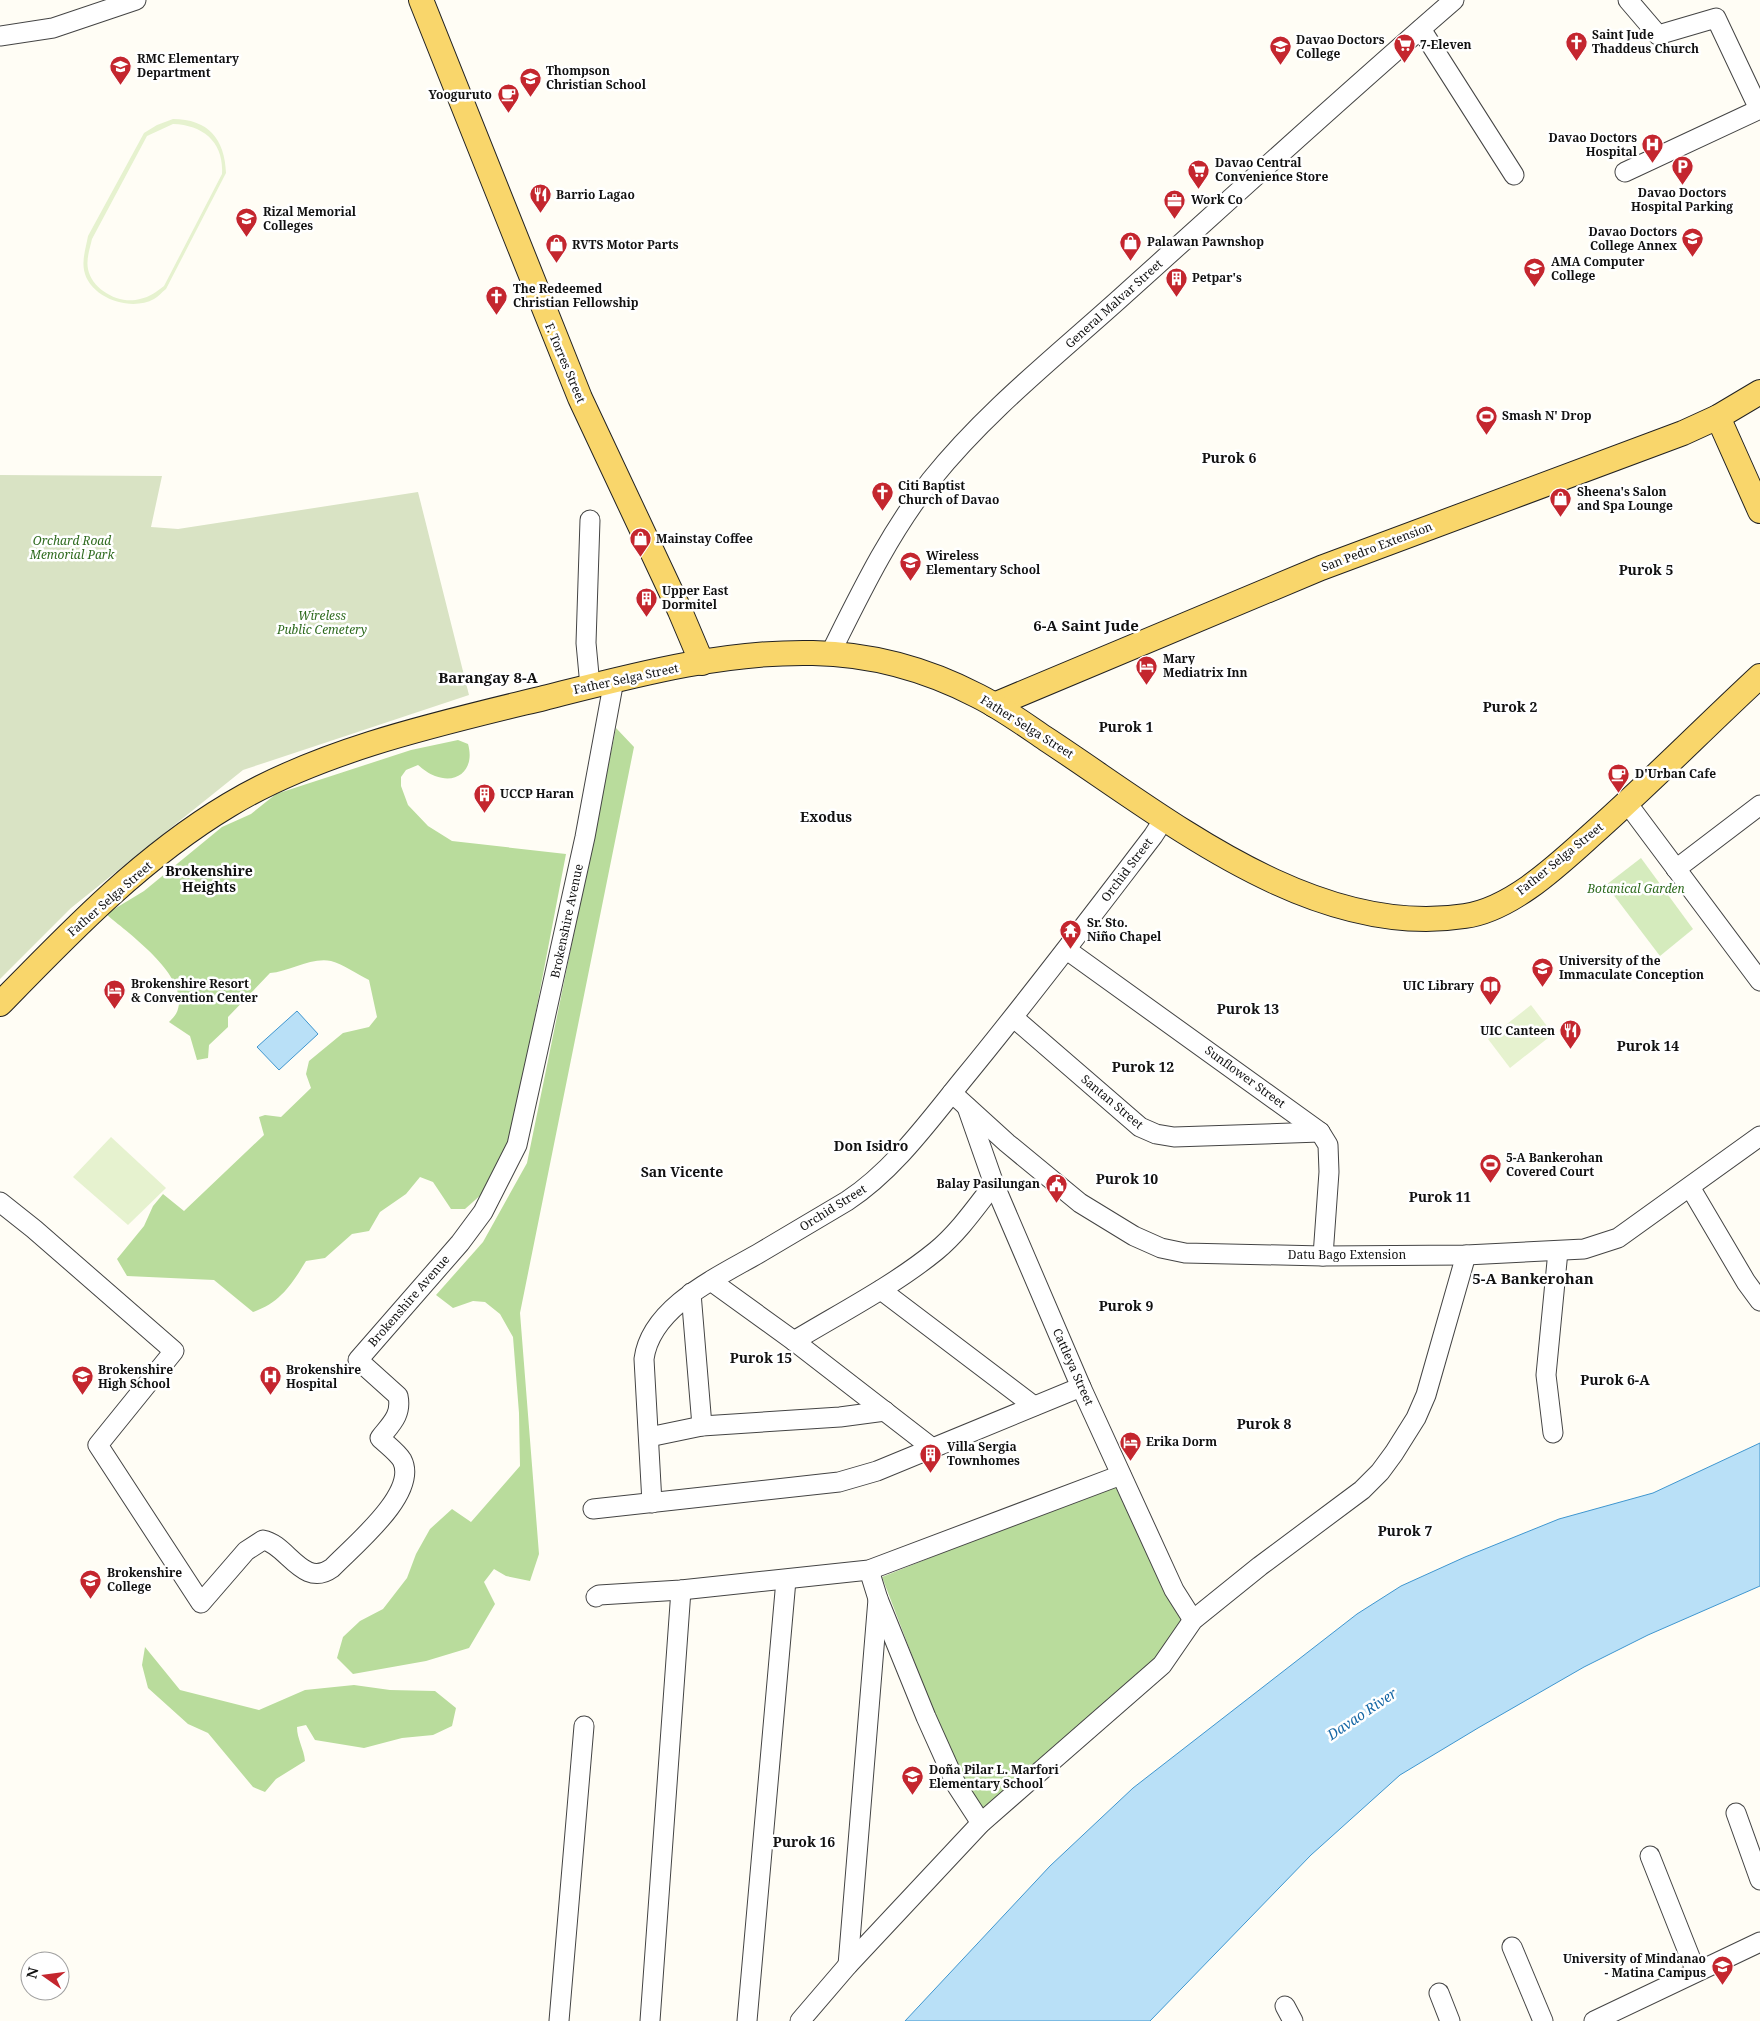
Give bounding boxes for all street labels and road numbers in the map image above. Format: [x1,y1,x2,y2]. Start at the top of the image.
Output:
street label: General Malvar Street [1061,255,1166,352]
street label: F. Torres Street [541,320,590,405]
street label: San Pedro Extension [1319,517,1435,576]
street label: Father Selga Street [572,659,680,698]
street label: Father Selga Street [977,691,1077,762]
street label: Father Selga Street [1513,818,1607,899]
street label: Orchid Street [1097,834,1156,905]
street label: Father Selga Street [64,857,156,940]
street label: Brokenshire Avenue [546,862,587,980]
street label: Sunflower Street [1202,1042,1289,1112]
street label: Santan Street [1078,1071,1147,1133]
street label: Orchid Street [796,1180,869,1235]
street label: Datu Bago Extension [1288,1246,1406,1263]
street label: Brokenshire Avenue [364,1251,453,1350]
street label: Cattleya Street [1049,1325,1098,1408]

